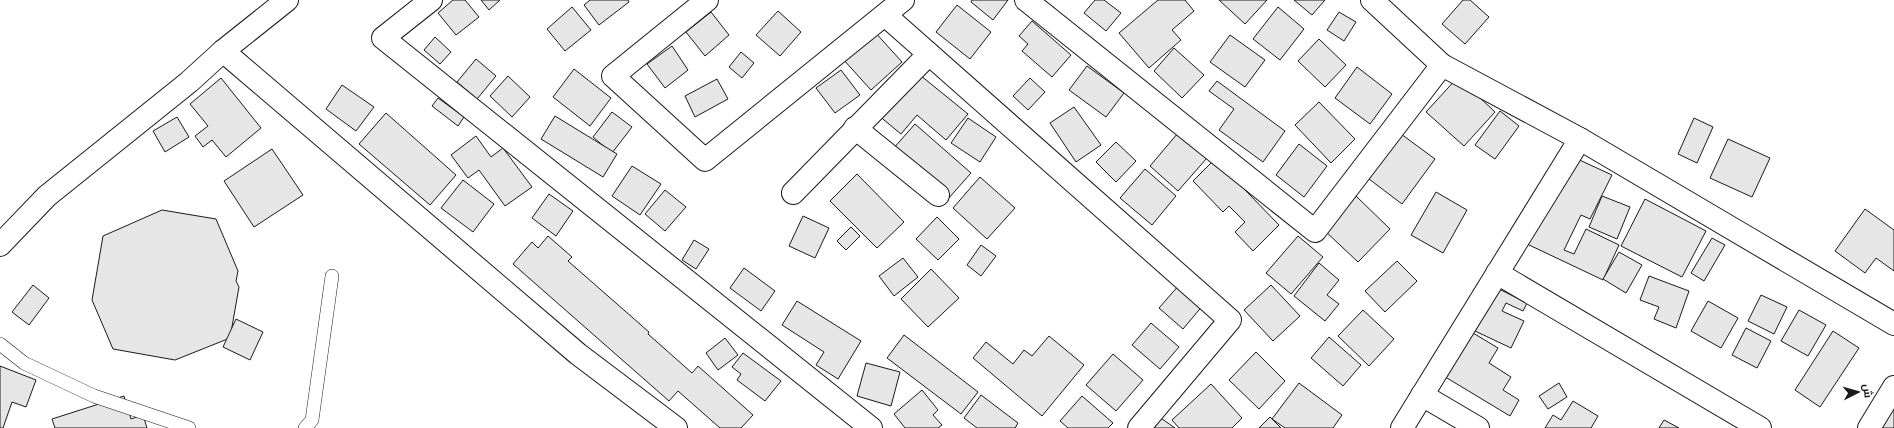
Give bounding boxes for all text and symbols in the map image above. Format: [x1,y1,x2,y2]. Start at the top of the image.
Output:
north arrow [1838,372,1878,412]
text: ش [1859,383,1877,399]

